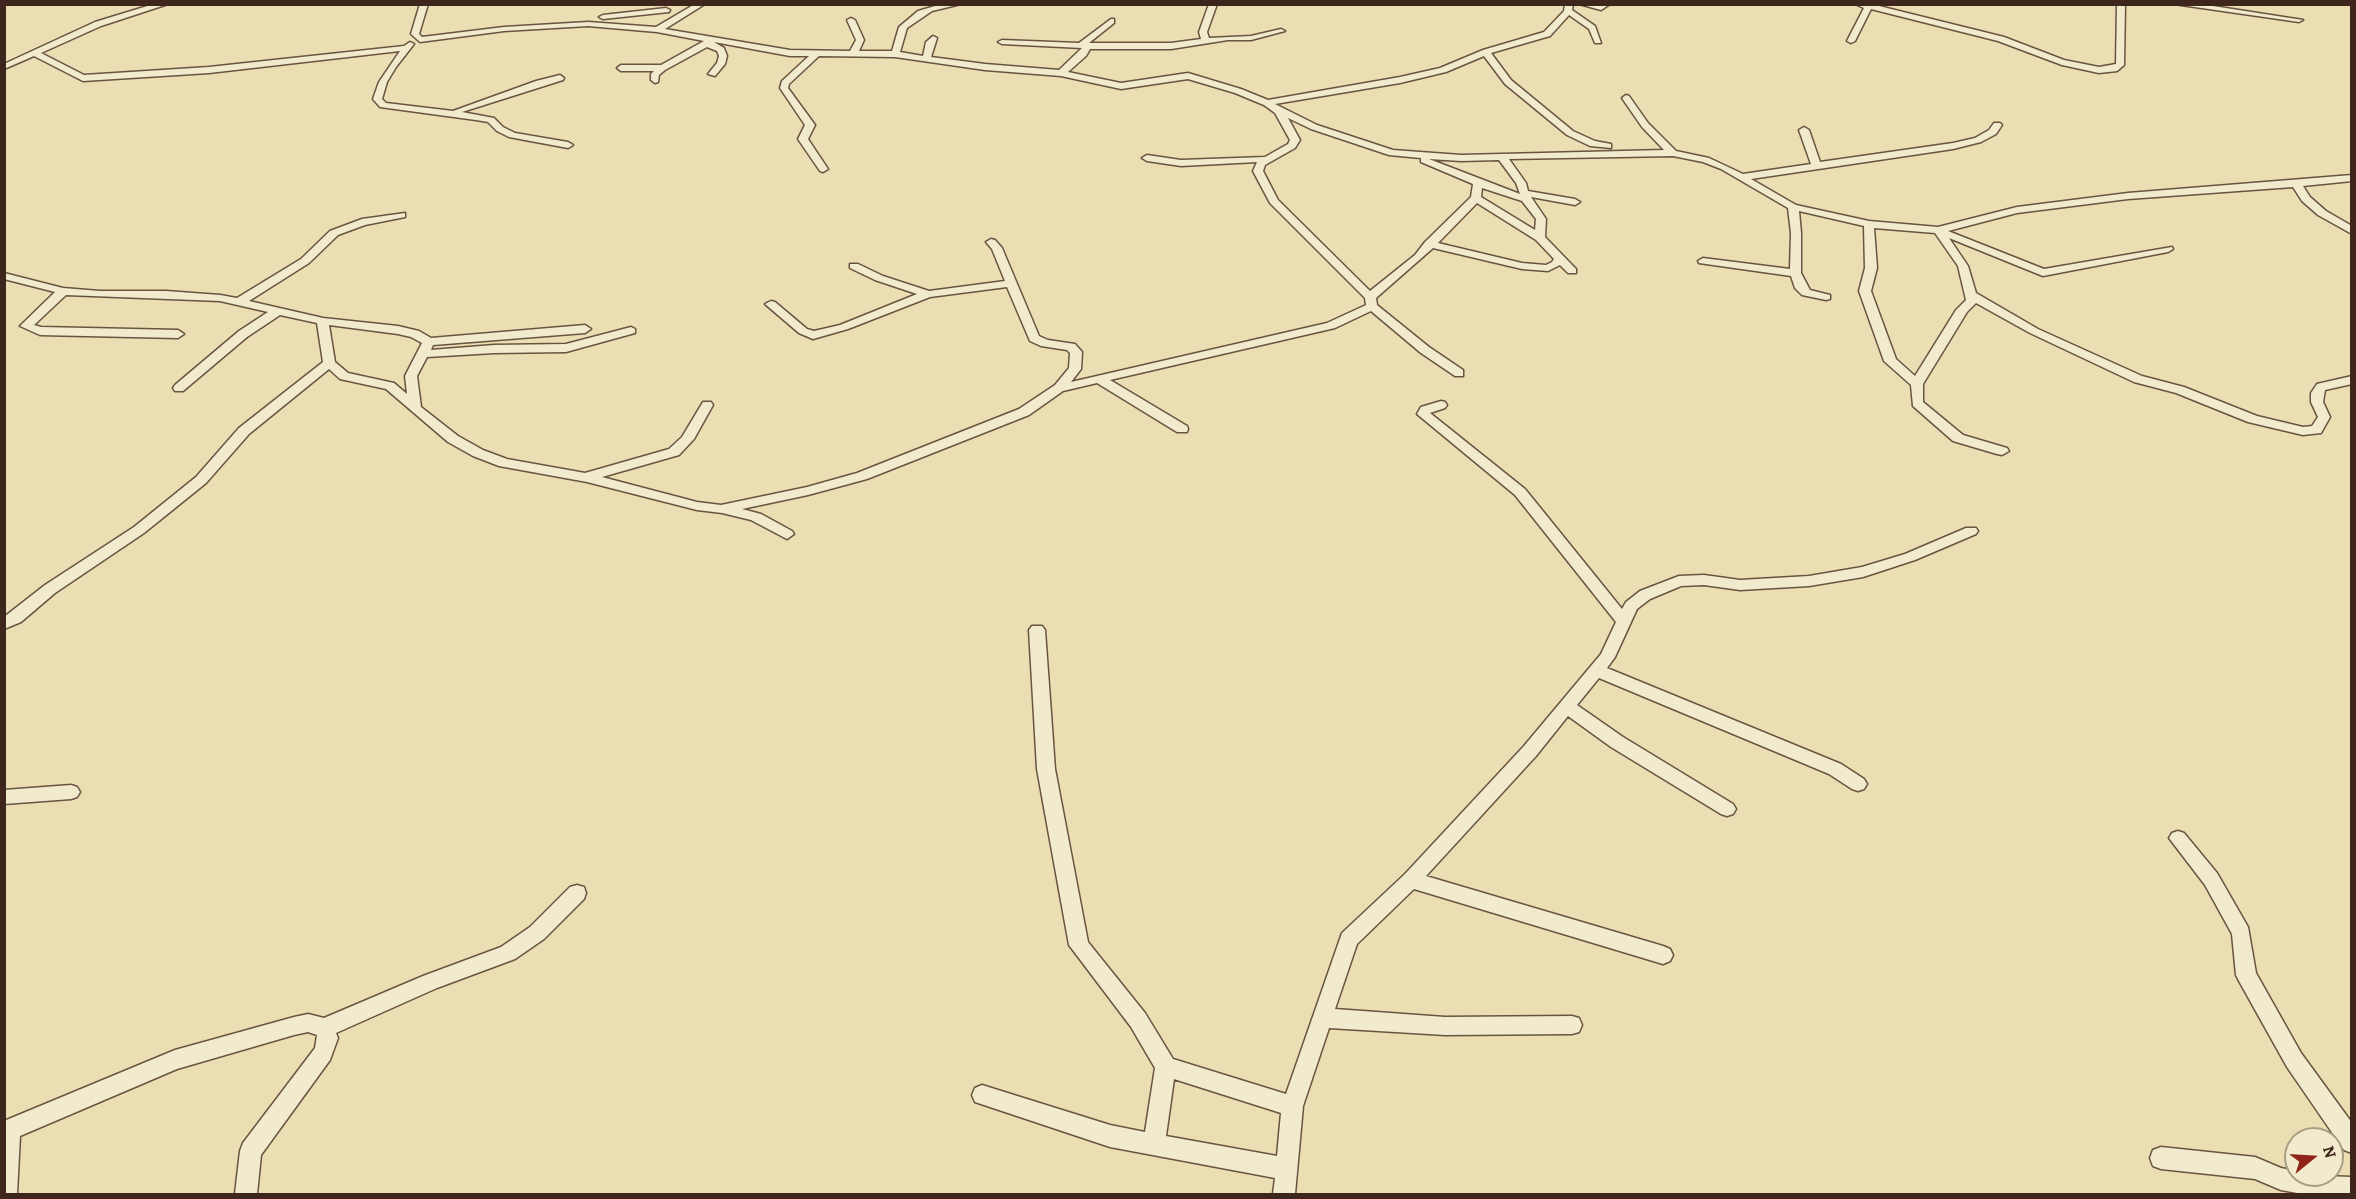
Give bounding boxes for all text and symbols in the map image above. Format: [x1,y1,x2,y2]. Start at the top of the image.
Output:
north arrow [2284,1127,2344,1187]
text: N [2317,1143,2341,1161]

